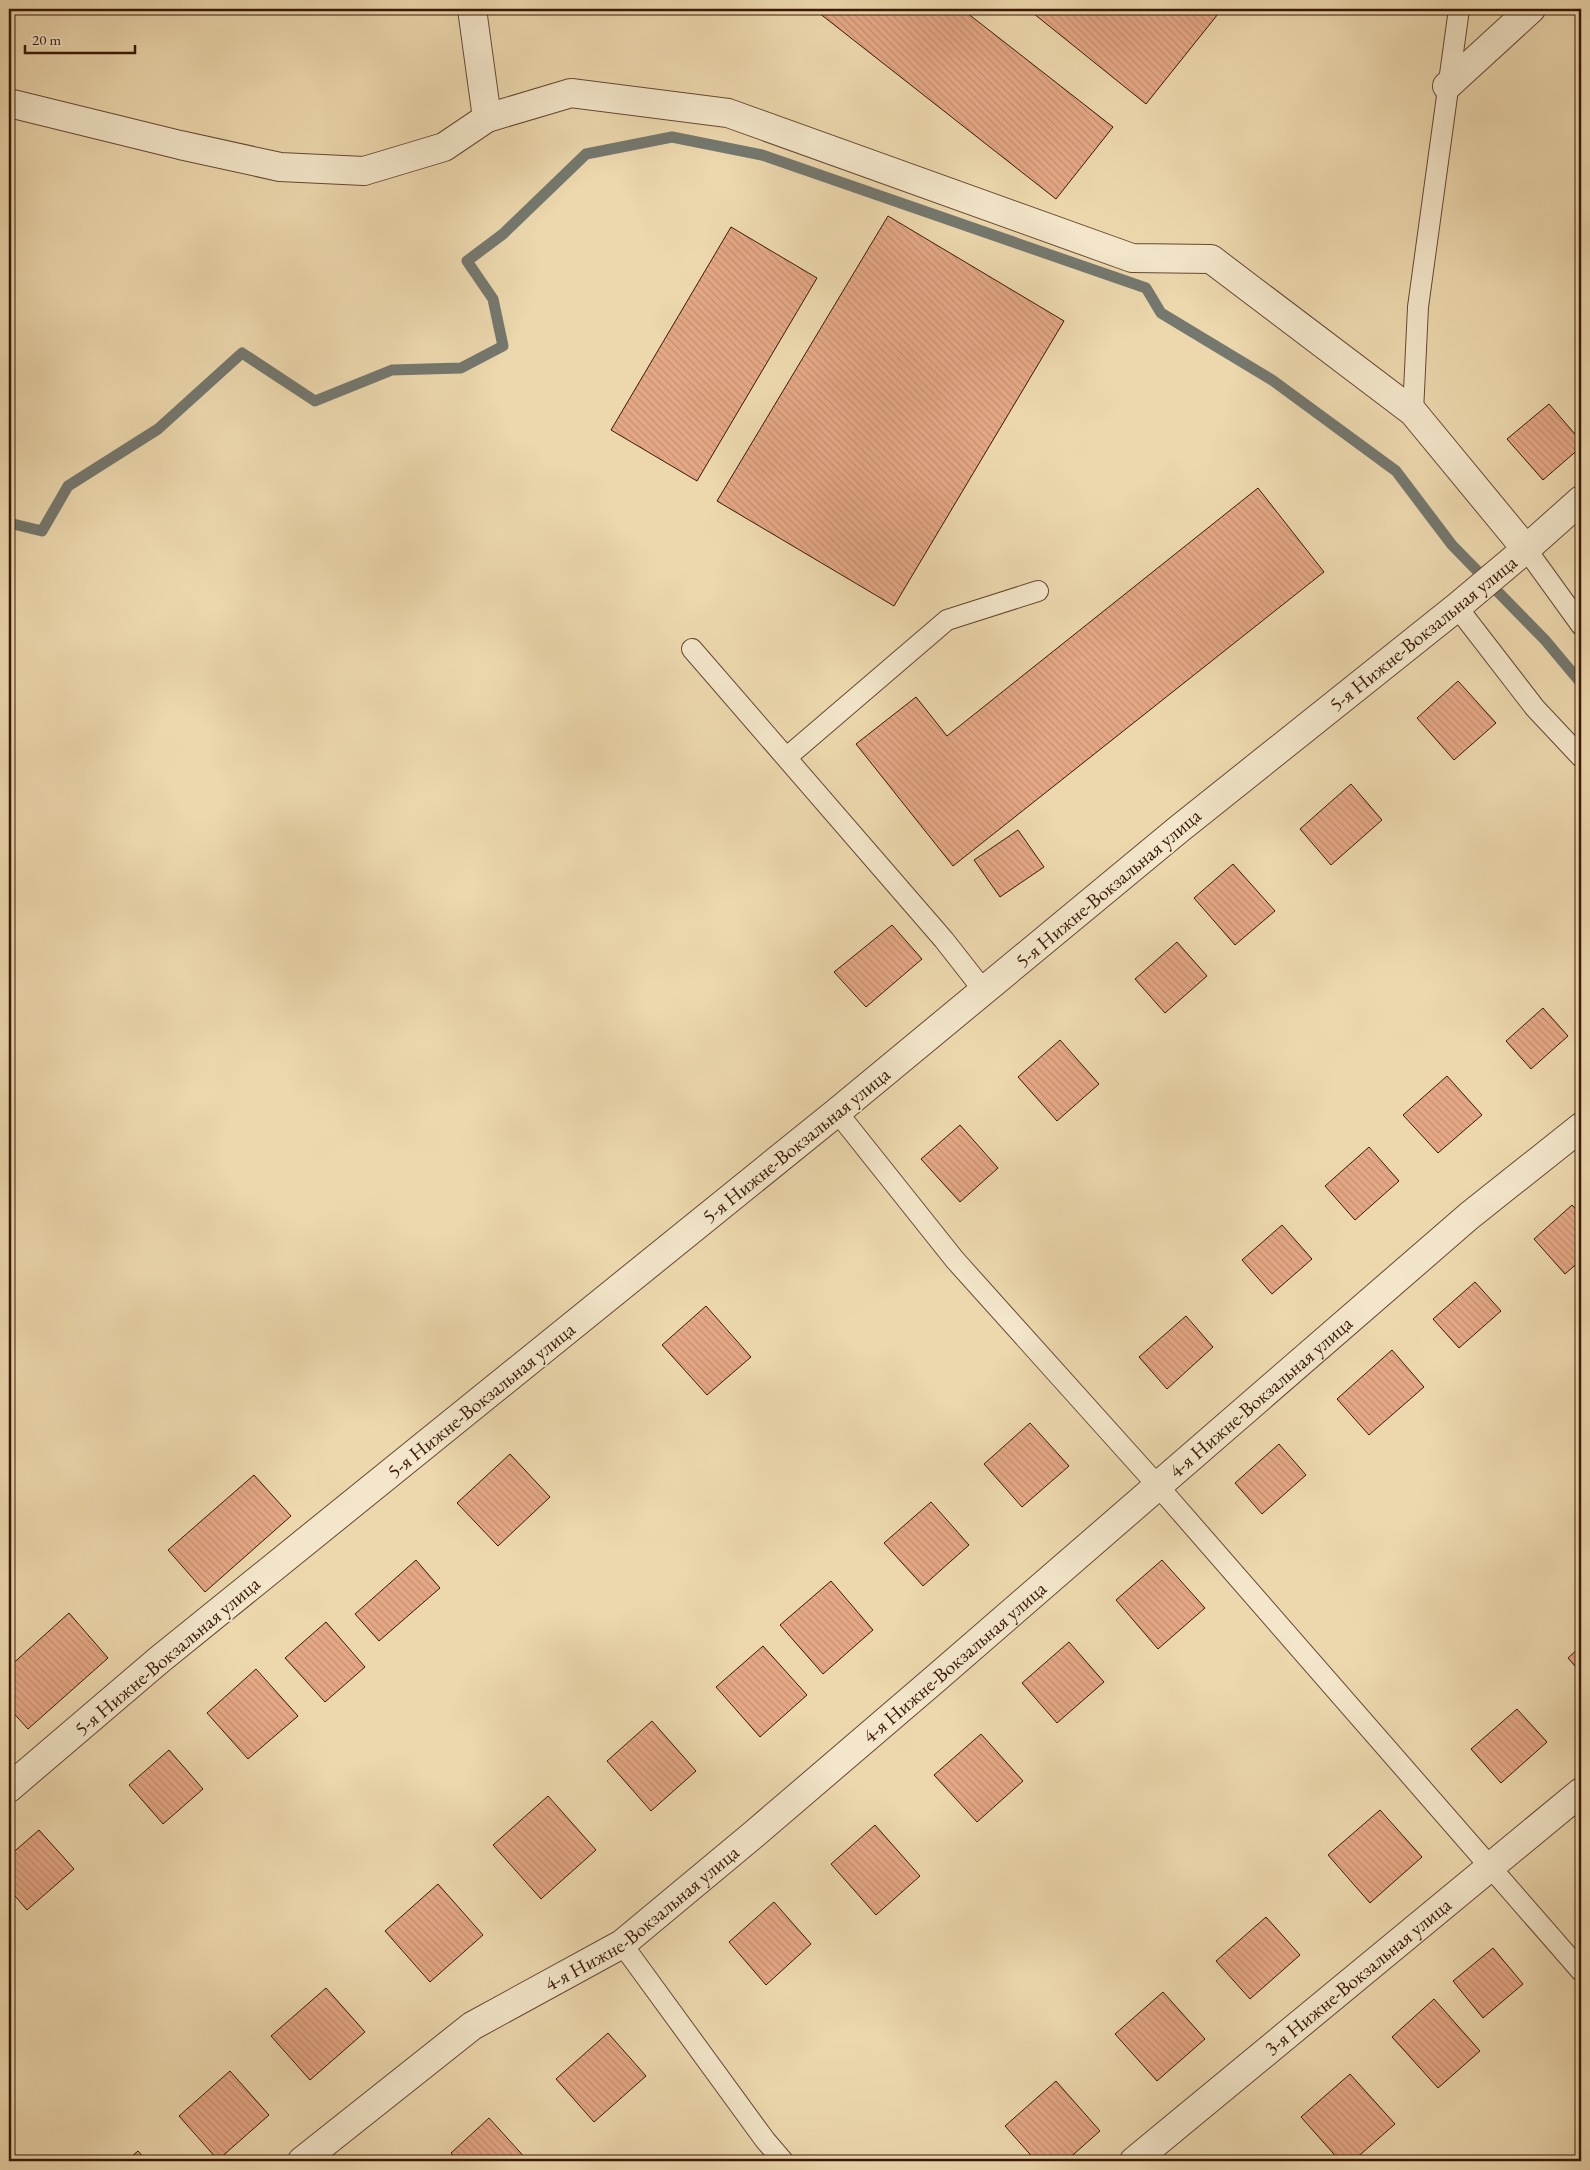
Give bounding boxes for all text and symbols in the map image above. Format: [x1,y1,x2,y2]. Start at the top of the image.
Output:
scale bar [25,22,135,54]
text: 20 m [32,30,61,49]
street label: 5-я Нижне-Вокзальная улица [1324,549,1522,717]
street label: 5-я Нижне-Вокзальная улица [1010,803,1206,973]
street label: 5-я Нижне-Вокзальная улица [697,1061,895,1229]
street label: 4-я Нижне-Вокзальная улица [1163,1310,1358,1483]
street label: 5-я Нижне-Вокзальная улица [382,1316,580,1484]
street label: 5-я Нижне-Вокзальная улица [69,1571,265,1741]
street label: 4-я Нижне-Вокзальная улица [857,1575,1052,1748]
street label: 4-я Нижне-Вокзальная улица [540,1839,744,1997]
street label: 3-я Нижне-Вокзальная улица [1259,1892,1456,2061]

